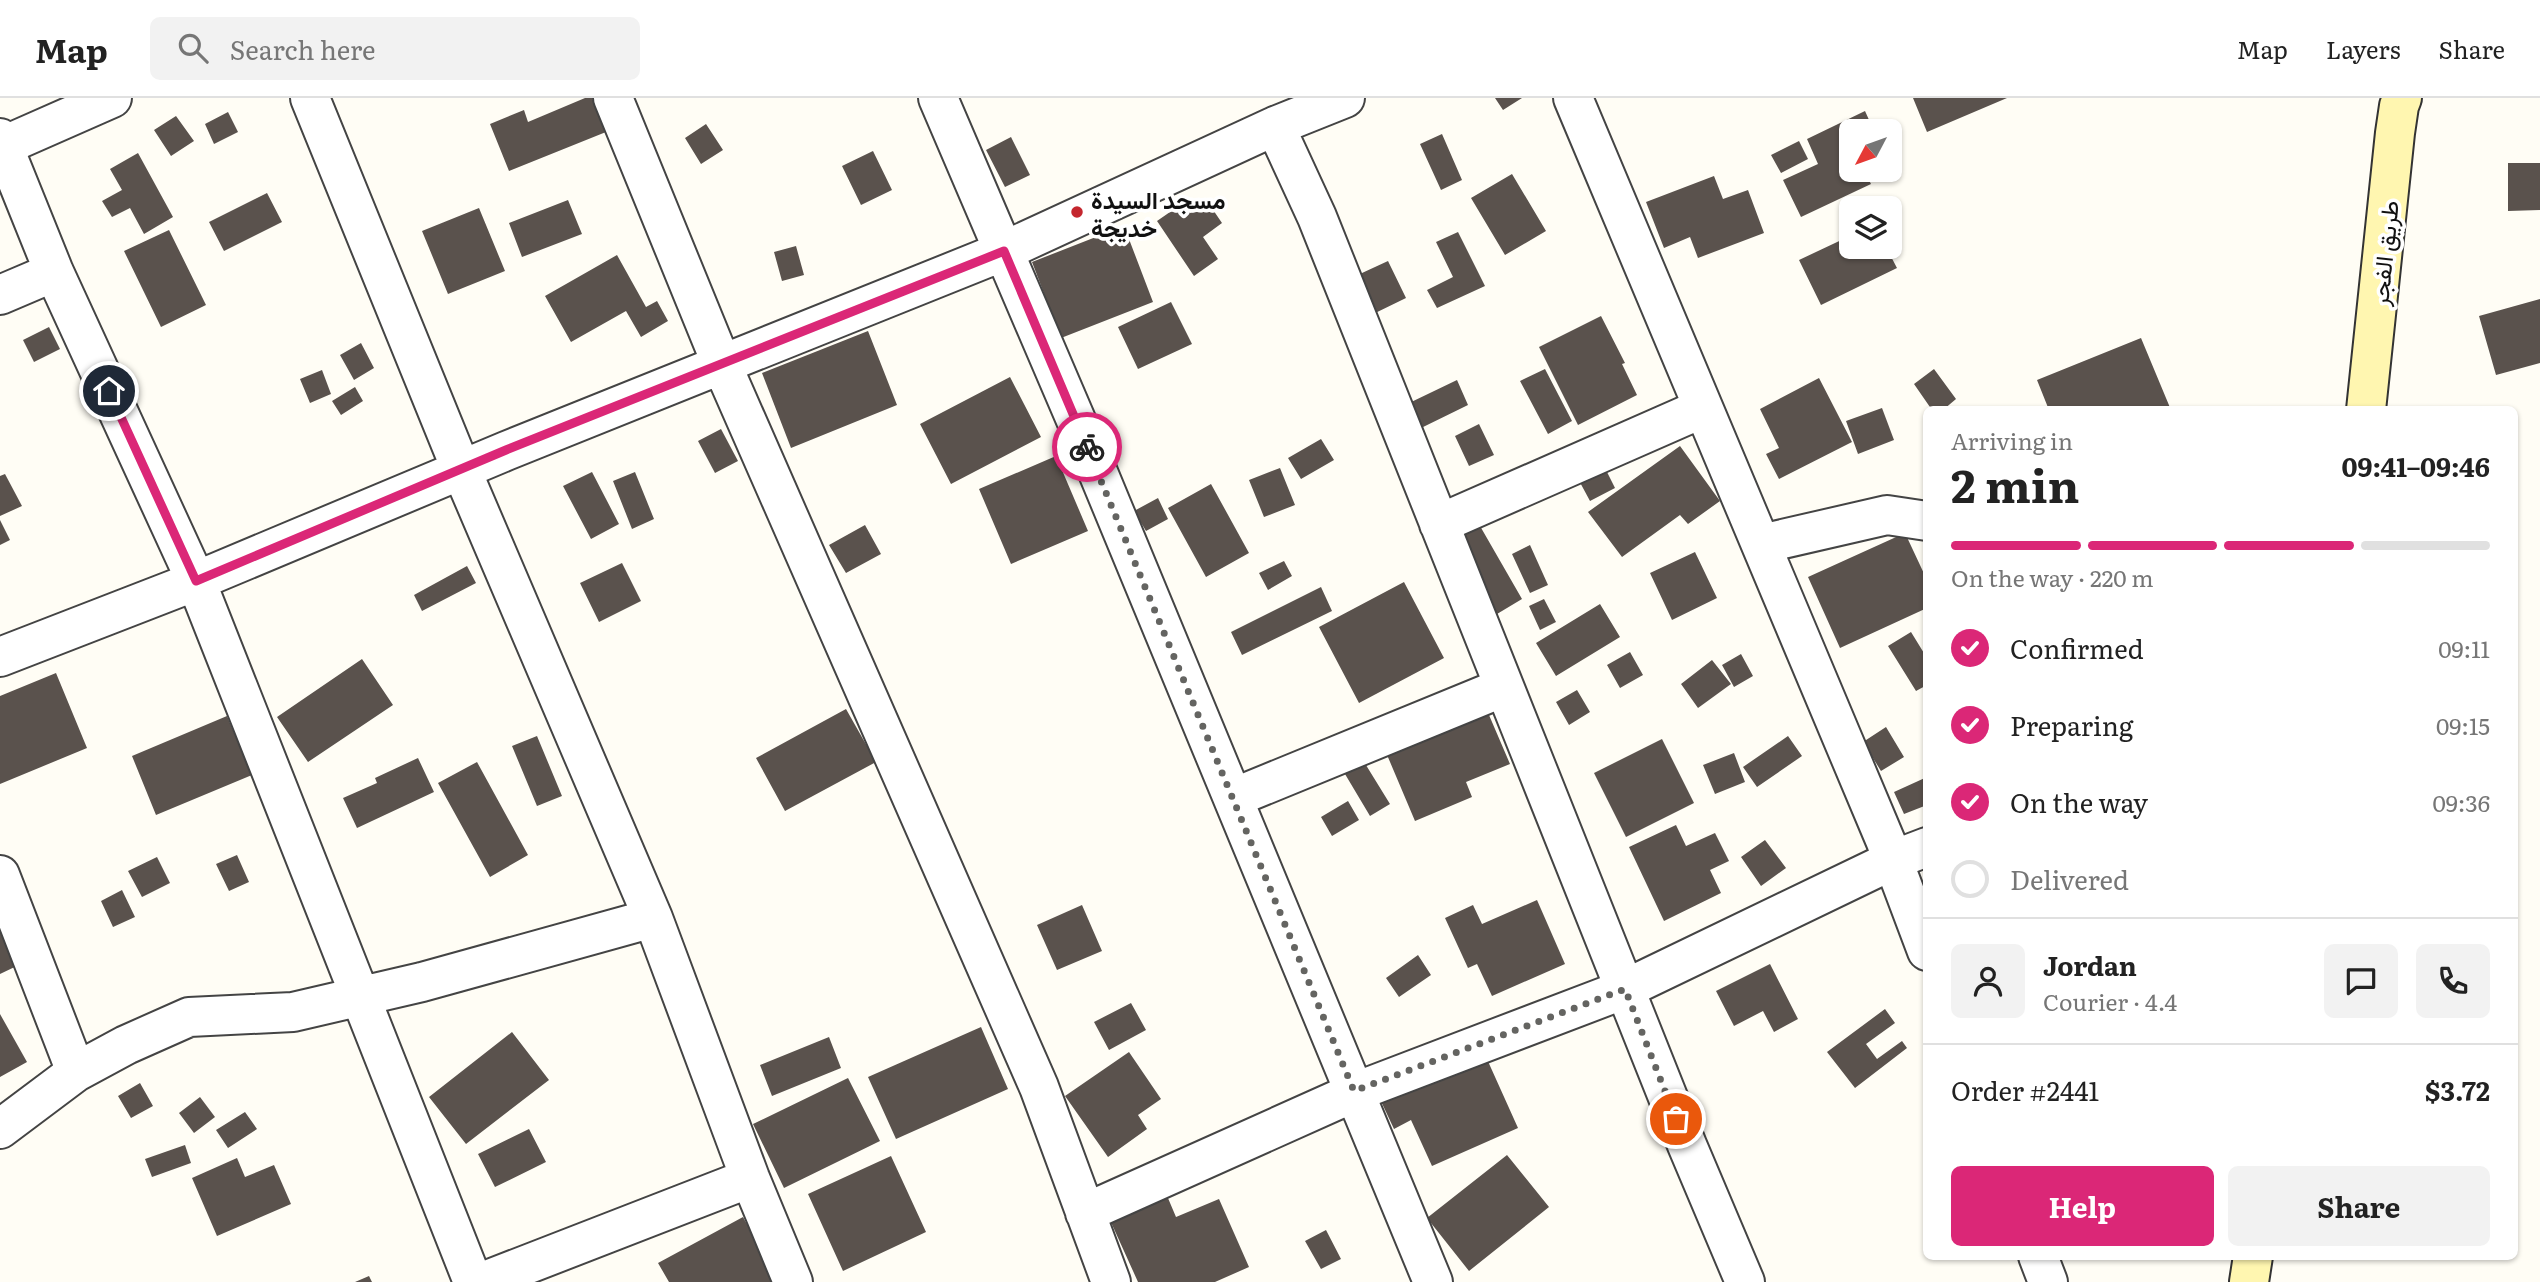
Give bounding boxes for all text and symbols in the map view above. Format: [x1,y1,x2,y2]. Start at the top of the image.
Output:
search box [150,17,640,80]
text: Map [35,24,108,73]
icon: search [174,29,212,67]
text: Search here [230,29,376,68]
text: Map [2237,31,2288,66]
text: Layers [2326,31,2400,66]
text: Share [2438,31,2505,66]
north arrow [1839,119,1902,182]
map controls [1839,119,1902,259]
place label: مسجد السيدة خديجة [1091,181,1226,244]
button: layers [1839,196,1902,259]
street label: طريق الفجر [2360,199,2406,308]
marker: مسجد السيدة خديجة [1069,204,1085,220]
pin [79,361,139,421]
icon: home [90,372,128,410]
courier [1052,412,1122,482]
text: Arriving in [1951,423,2073,457]
icon: bike [1068,428,1106,466]
text: 09:41–09:46 [2342,446,2490,485]
text: 2 min [1951,449,2080,517]
text: On the way · 220 m [1951,560,2154,594]
text: Confirmed [2010,628,2144,667]
icon: check [1951,629,1989,667]
text: 09:11 [2438,631,2490,665]
text: Preparing [2010,705,2133,744]
icon: check [1951,706,1989,744]
text: 09:15 [2436,708,2490,742]
text: On the way [2010,782,2148,821]
icon: check [1951,783,1989,821]
text: 09:36 [2432,785,2490,819]
text: Delivered [2010,859,2129,898]
button: person [1951,944,2025,1018]
button: chat [2324,944,2398,1018]
button: phone [2416,944,2490,1018]
text: Jordan [2043,945,2137,984]
text: Courier · 4.4 [2043,984,2177,1018]
text: Order #2441 [1951,1070,2099,1109]
text: $3.72 [2425,1070,2490,1109]
pin [1646,1089,1706,1149]
icon: bag [1657,1100,1695,1138]
button: Help [1951,1166,2214,1246]
button: Share [2228,1166,2490,1246]

